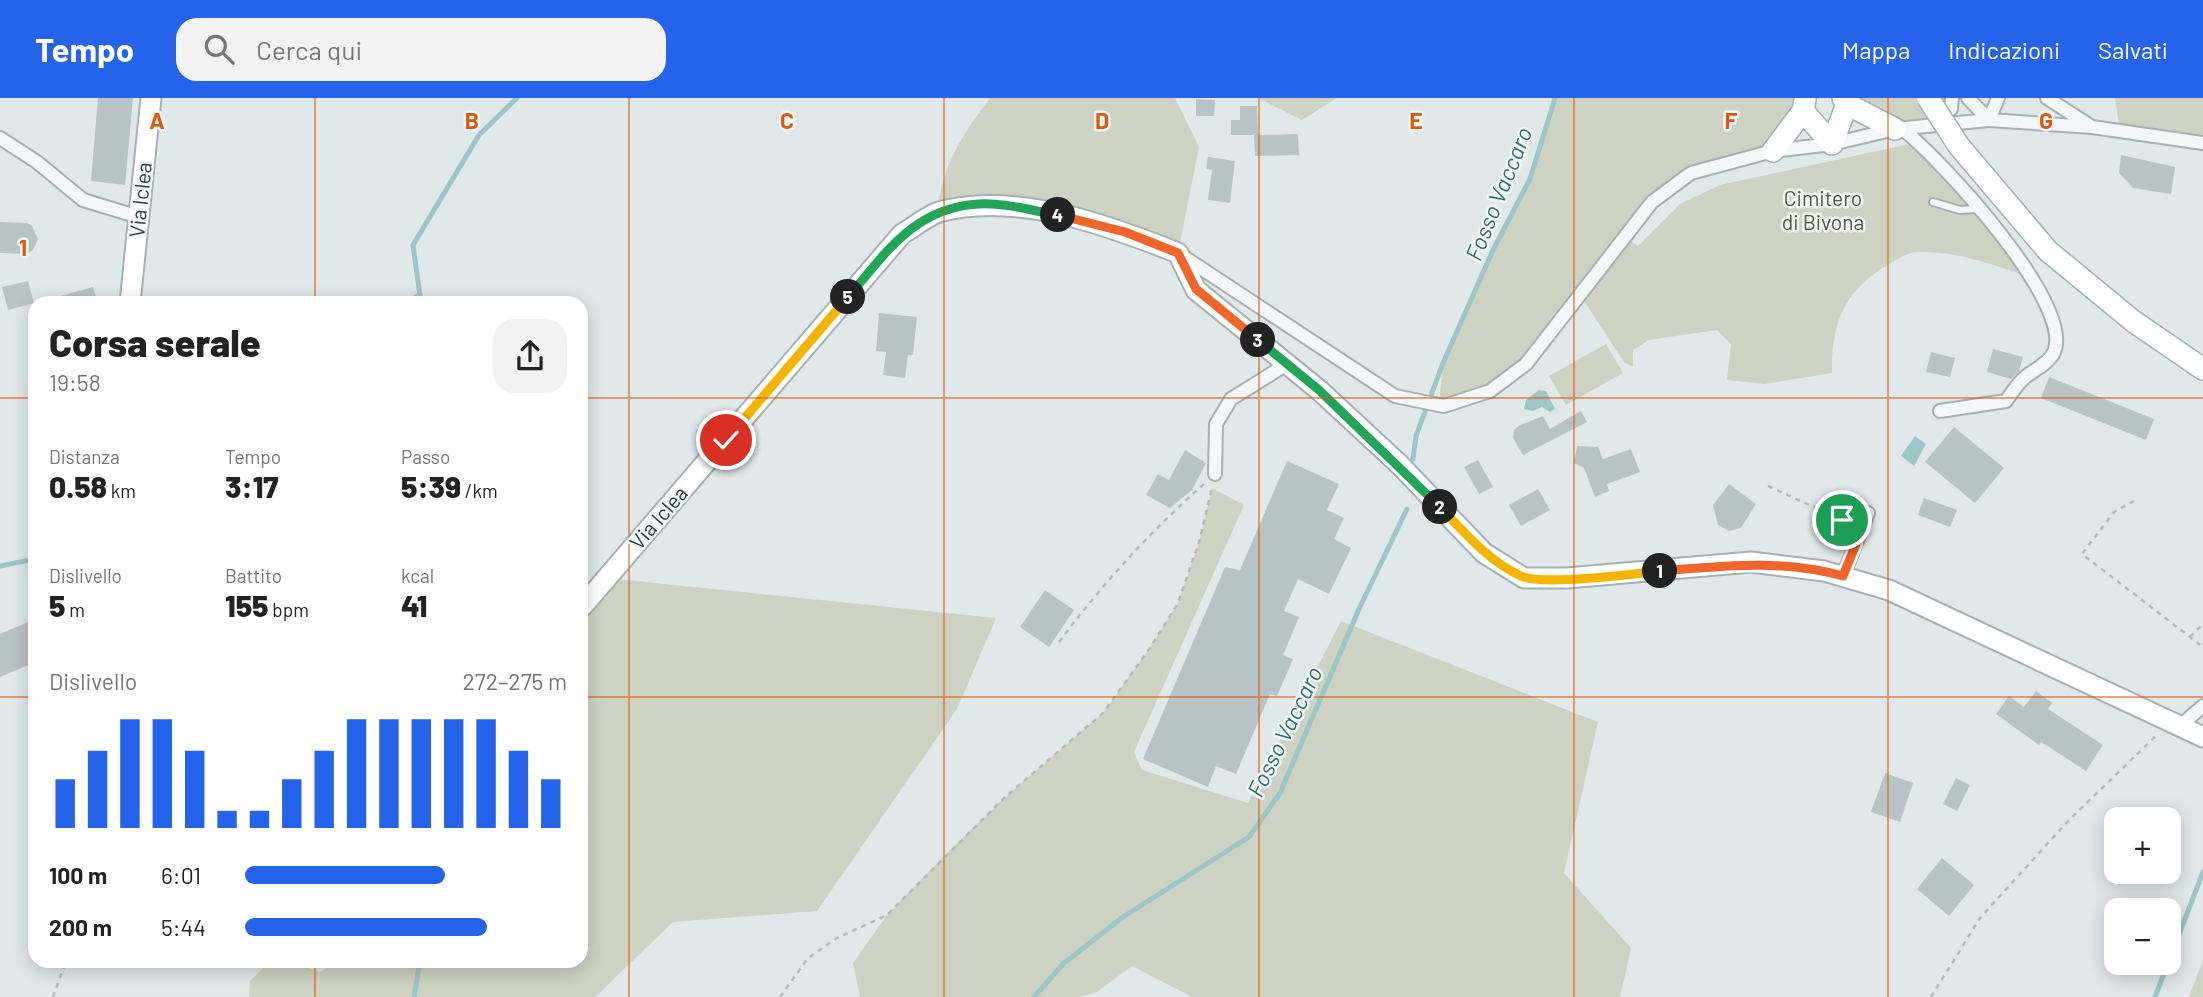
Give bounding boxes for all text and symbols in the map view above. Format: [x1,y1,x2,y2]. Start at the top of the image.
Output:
search box [176,18,666,81]
text: Tempo [35,29,134,69]
icon: search [200,30,238,68]
text: Cerca qui [256,34,362,65]
text: Mappa [1842,35,1910,64]
text: Indicazioni [1948,35,2060,64]
text: Salvati [2098,35,2168,64]
text: A [149,106,165,134]
text: B [465,106,479,134]
text: C [780,106,794,134]
text: D [1095,106,1109,134]
text: E [1409,106,1423,134]
text: F [1725,106,1738,134]
text: G [2039,106,2053,134]
water label: Fosso Vaccaro [1459,123,1538,264]
street label: Via Iclea [123,161,156,239]
park label: Cimitero di Bivona [1782,185,1864,234]
pin: 4 [1040,198,1076,232]
text: 4 [1052,203,1063,226]
text: 1 [19,233,27,261]
pin: 5 [830,280,866,314]
text: 5 [842,285,853,308]
text: Corsa serale [49,319,261,365]
button: share [493,319,567,393]
pin: 3 [1240,322,1276,358]
text: 3 [1252,328,1263,351]
text: 19:58 [49,368,101,396]
pin [696,410,756,470]
icon: check [707,421,745,459]
text: Distanza [49,445,120,468]
text: Tempo [225,445,281,468]
text: Passo [401,445,450,468]
text: 0.58 [49,468,107,504]
text: 3:17 [225,468,278,504]
text: 5:39 [401,468,461,504]
text: km [107,479,136,502]
text: /km [461,479,498,502]
street label: Via Iclea [624,480,692,554]
pin: 2 [1422,490,1458,524]
pin [1812,490,1872,550]
text: 2 [1434,495,1445,518]
icon: arrive [1823,501,1861,539]
pin: 1 [1642,554,1678,588]
text: 1 [1656,559,1663,582]
text: Dislivello [49,564,122,587]
text: Battito [225,564,282,587]
text: kcal [401,564,434,587]
text: 5 [49,587,65,623]
text: 155 [225,587,268,623]
text: 41 [401,587,427,623]
text: m [65,598,85,621]
text: bpm [268,598,309,621]
water label: Fosso Vaccaro [1241,662,1328,801]
text: Dislivello [49,667,137,695]
text: 272–275 m [462,667,567,695]
map controls [2104,807,2181,975]
button: + [2104,807,2181,884]
text: 100 m [49,861,107,889]
text: 6:01 [161,861,201,889]
button: − [2104,898,2181,975]
text: 200 m [49,913,112,941]
text: 5:44 [161,913,206,941]

